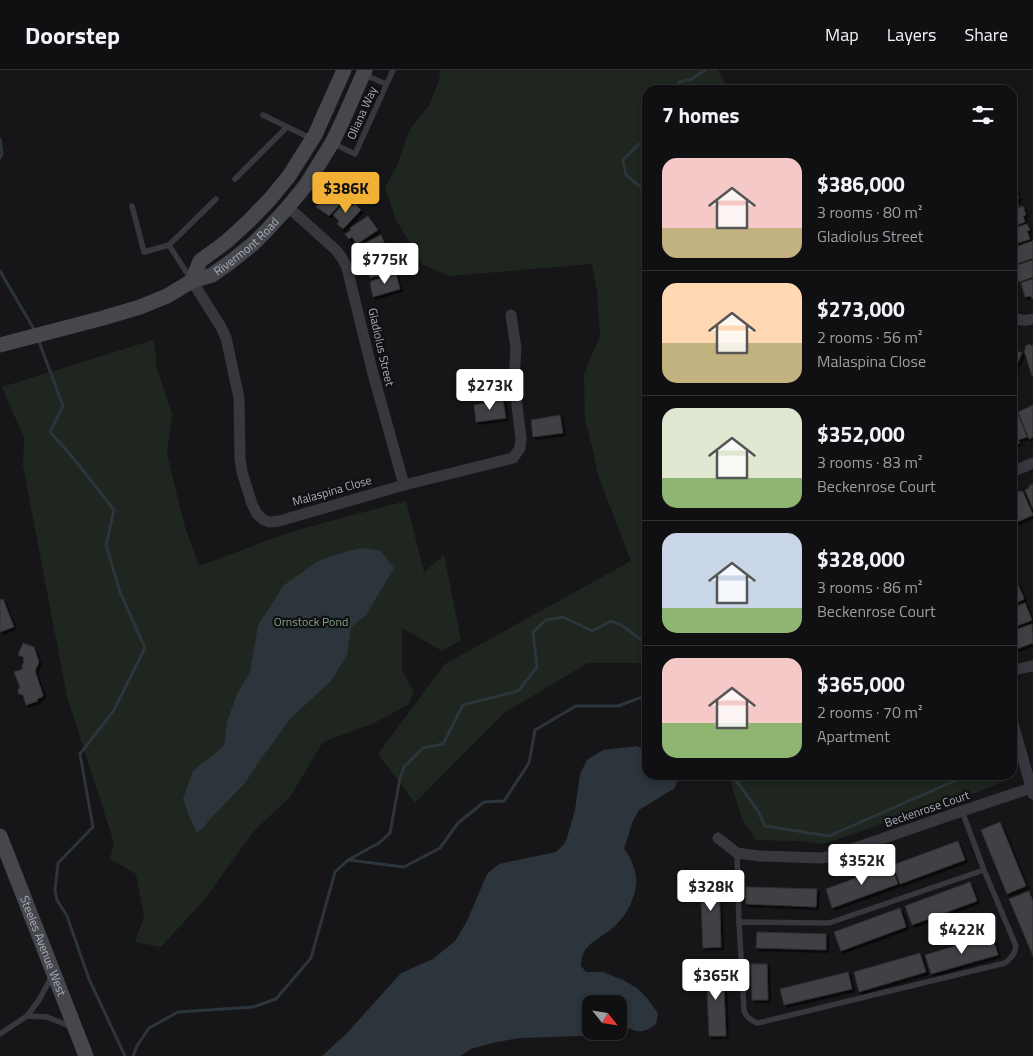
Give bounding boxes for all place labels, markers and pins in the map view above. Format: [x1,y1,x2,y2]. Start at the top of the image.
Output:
pin: $386K [311,172,381,214]
pin: $775K [350,242,420,285]
pin: $273K [455,368,525,411]
pin: $352K [827,844,897,886]
pin: $328K [676,870,746,912]
pin: $422K [927,912,997,955]
pin: $365K [681,958,751,1001]

